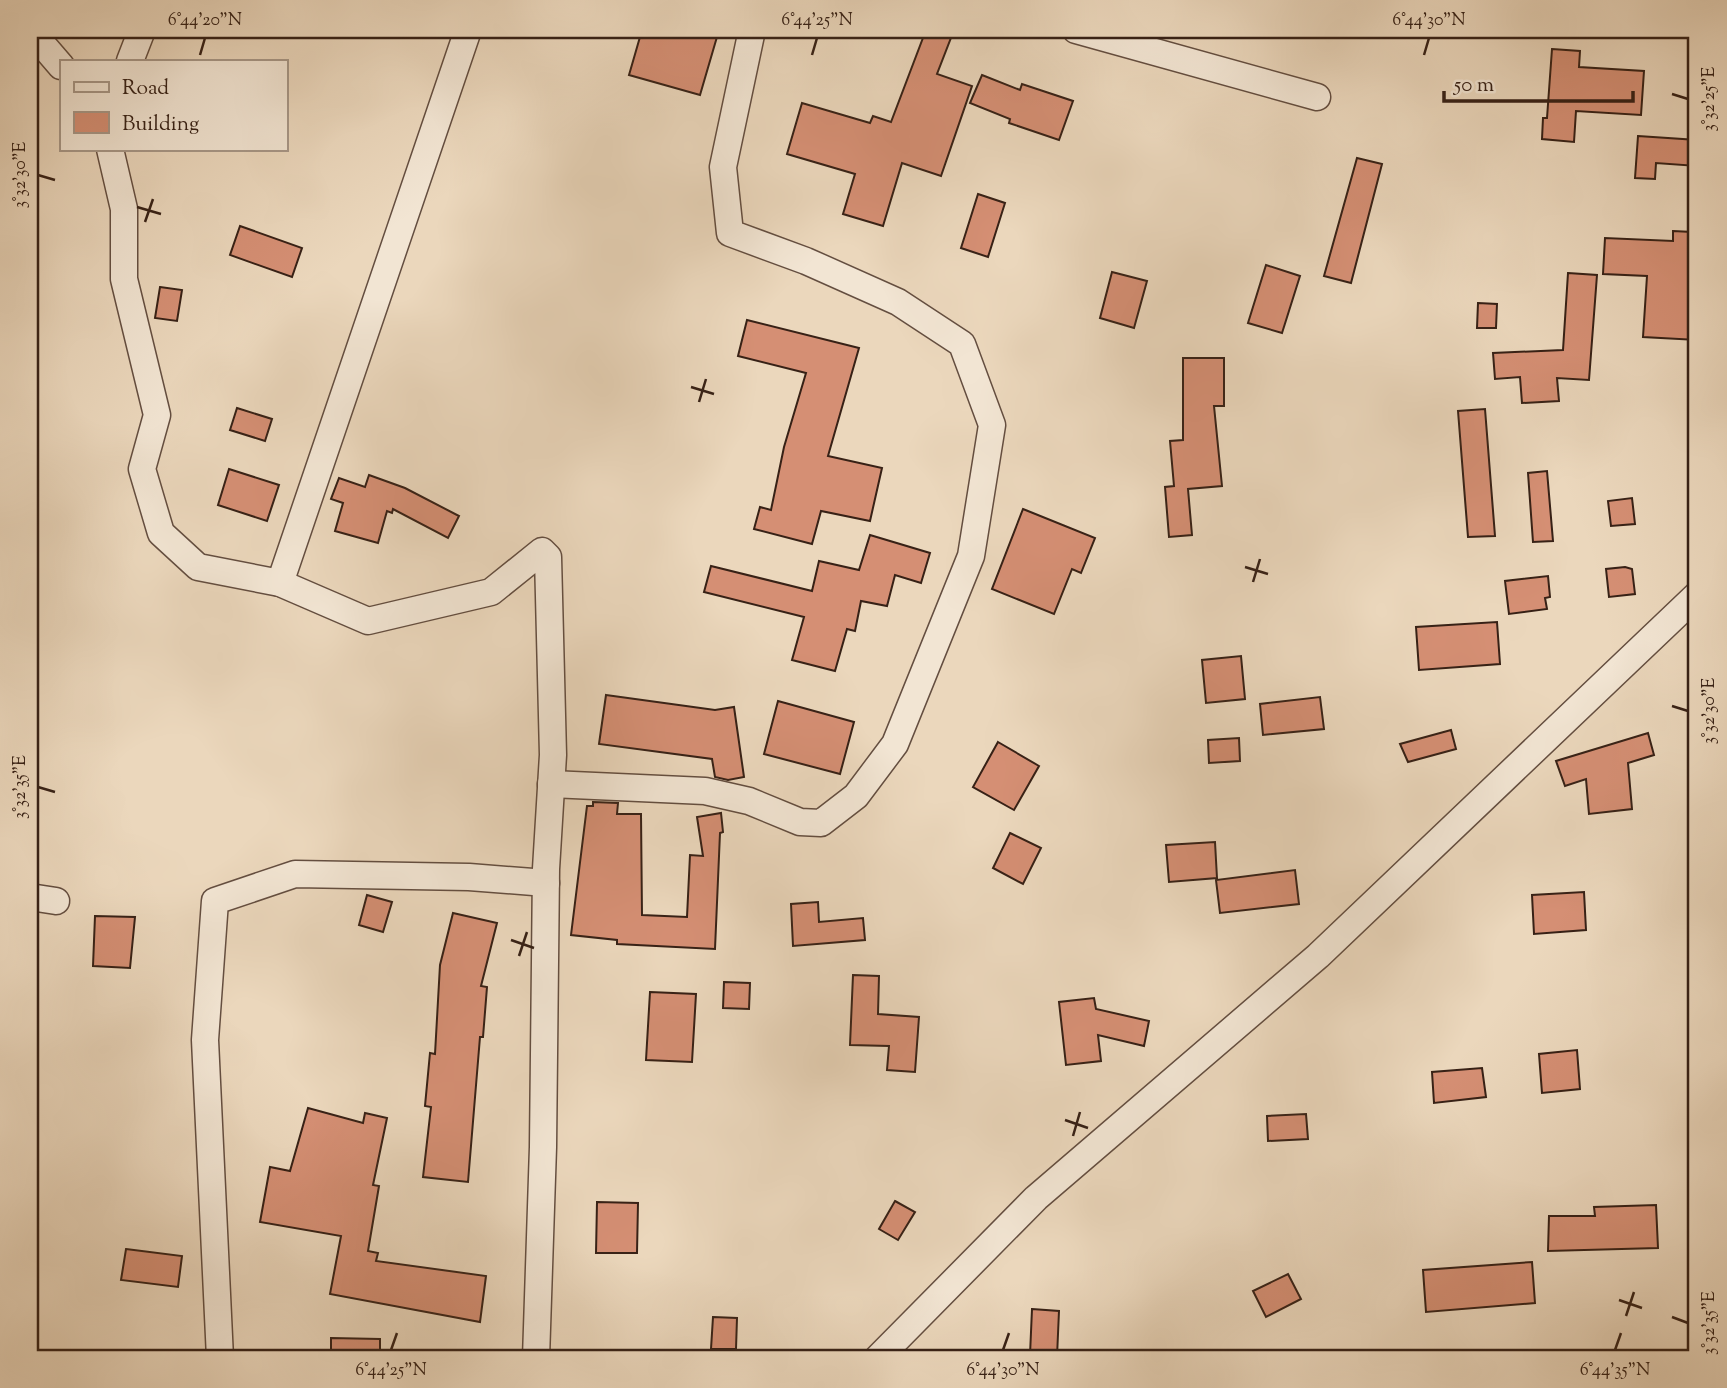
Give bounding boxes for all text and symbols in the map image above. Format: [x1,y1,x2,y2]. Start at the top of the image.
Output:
text: 6°44'20"N [168,8,242,34]
text: 6°44'25"N [781,8,853,34]
text: 6°44'30"N [1392,8,1466,34]
legend [60,60,287,150]
scale bar [1444,60,1632,104]
text: 3°32'25"E [1697,66,1723,131]
text: 50 m [1453,71,1494,101]
text: Road [122,74,169,104]
text: Building [122,110,199,140]
text: 3°32'30"E [8,142,34,208]
text: 3°32'30"E [1697,678,1723,744]
text: 3°32'35"E [8,755,34,819]
text: 3°32'35"E [1697,1291,1723,1355]
text: 6°44'25"N [355,1358,427,1384]
text: 6°44'30"N [966,1358,1040,1384]
text: 6°44'35"N [1580,1358,1650,1384]

